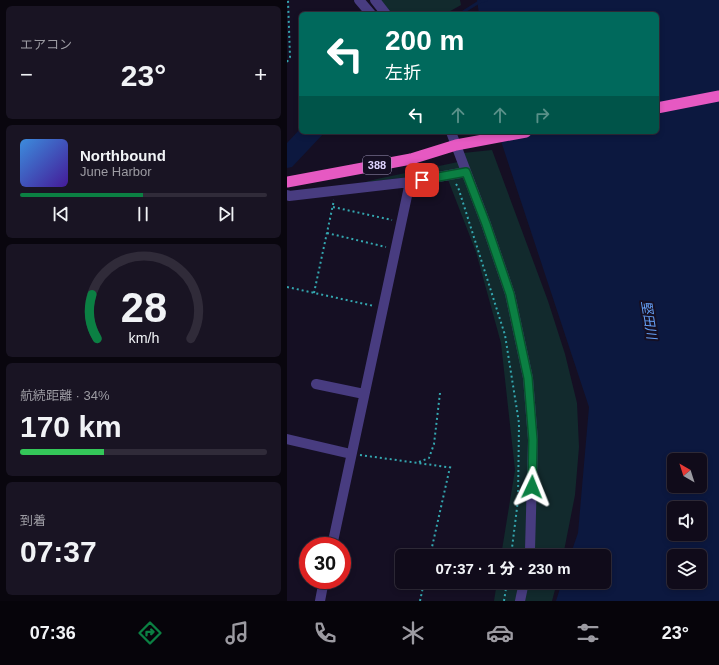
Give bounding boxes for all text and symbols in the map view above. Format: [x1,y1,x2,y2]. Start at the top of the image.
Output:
text: 200 m [385,25,464,56]
icon: left [319,28,371,80]
text: エアコン [20,37,72,52]
text: 23° [121,59,166,92]
text: − [20,62,33,87]
text: + [254,62,267,87]
text: 左折 [385,63,421,83]
icon: left [405,104,427,126]
icon: ahead [447,104,469,126]
icon: ahead [489,104,511,126]
icon: right [531,104,553,126]
text: Northbound [80,147,166,164]
road number: 388 [363,156,391,174]
pin [405,163,439,197]
text: June Harbor [80,164,152,179]
icon: arrive [411,169,433,191]
icon: previous [50,203,72,225]
icon: pause [132,203,154,225]
icon: next [215,203,237,225]
text: 28 [120,283,167,330]
water label: 堅田川 [639,300,660,342]
text: km/h [128,329,159,345]
text: 航続距離 · 34% [20,388,110,403]
text: 170 km [20,410,122,443]
north arrow [667,453,707,493]
map controls [667,453,707,589]
position arrow [511,466,553,508]
button: sound [667,501,707,541]
text: 到着 [20,513,46,528]
text: 07:37 [20,535,97,568]
speed limit sign: 30 [299,537,351,589]
button: layers [667,549,707,589]
text: 07:37 · 1 分 · 230 m [435,560,571,577]
icon: directions [136,619,164,647]
icon: music [223,619,251,647]
icon: phone [311,619,339,647]
icon: climate [399,619,427,647]
icon: car [486,619,514,647]
icon: filters [574,619,602,647]
text: 07:36 [30,623,76,643]
text: 23° [662,623,689,643]

